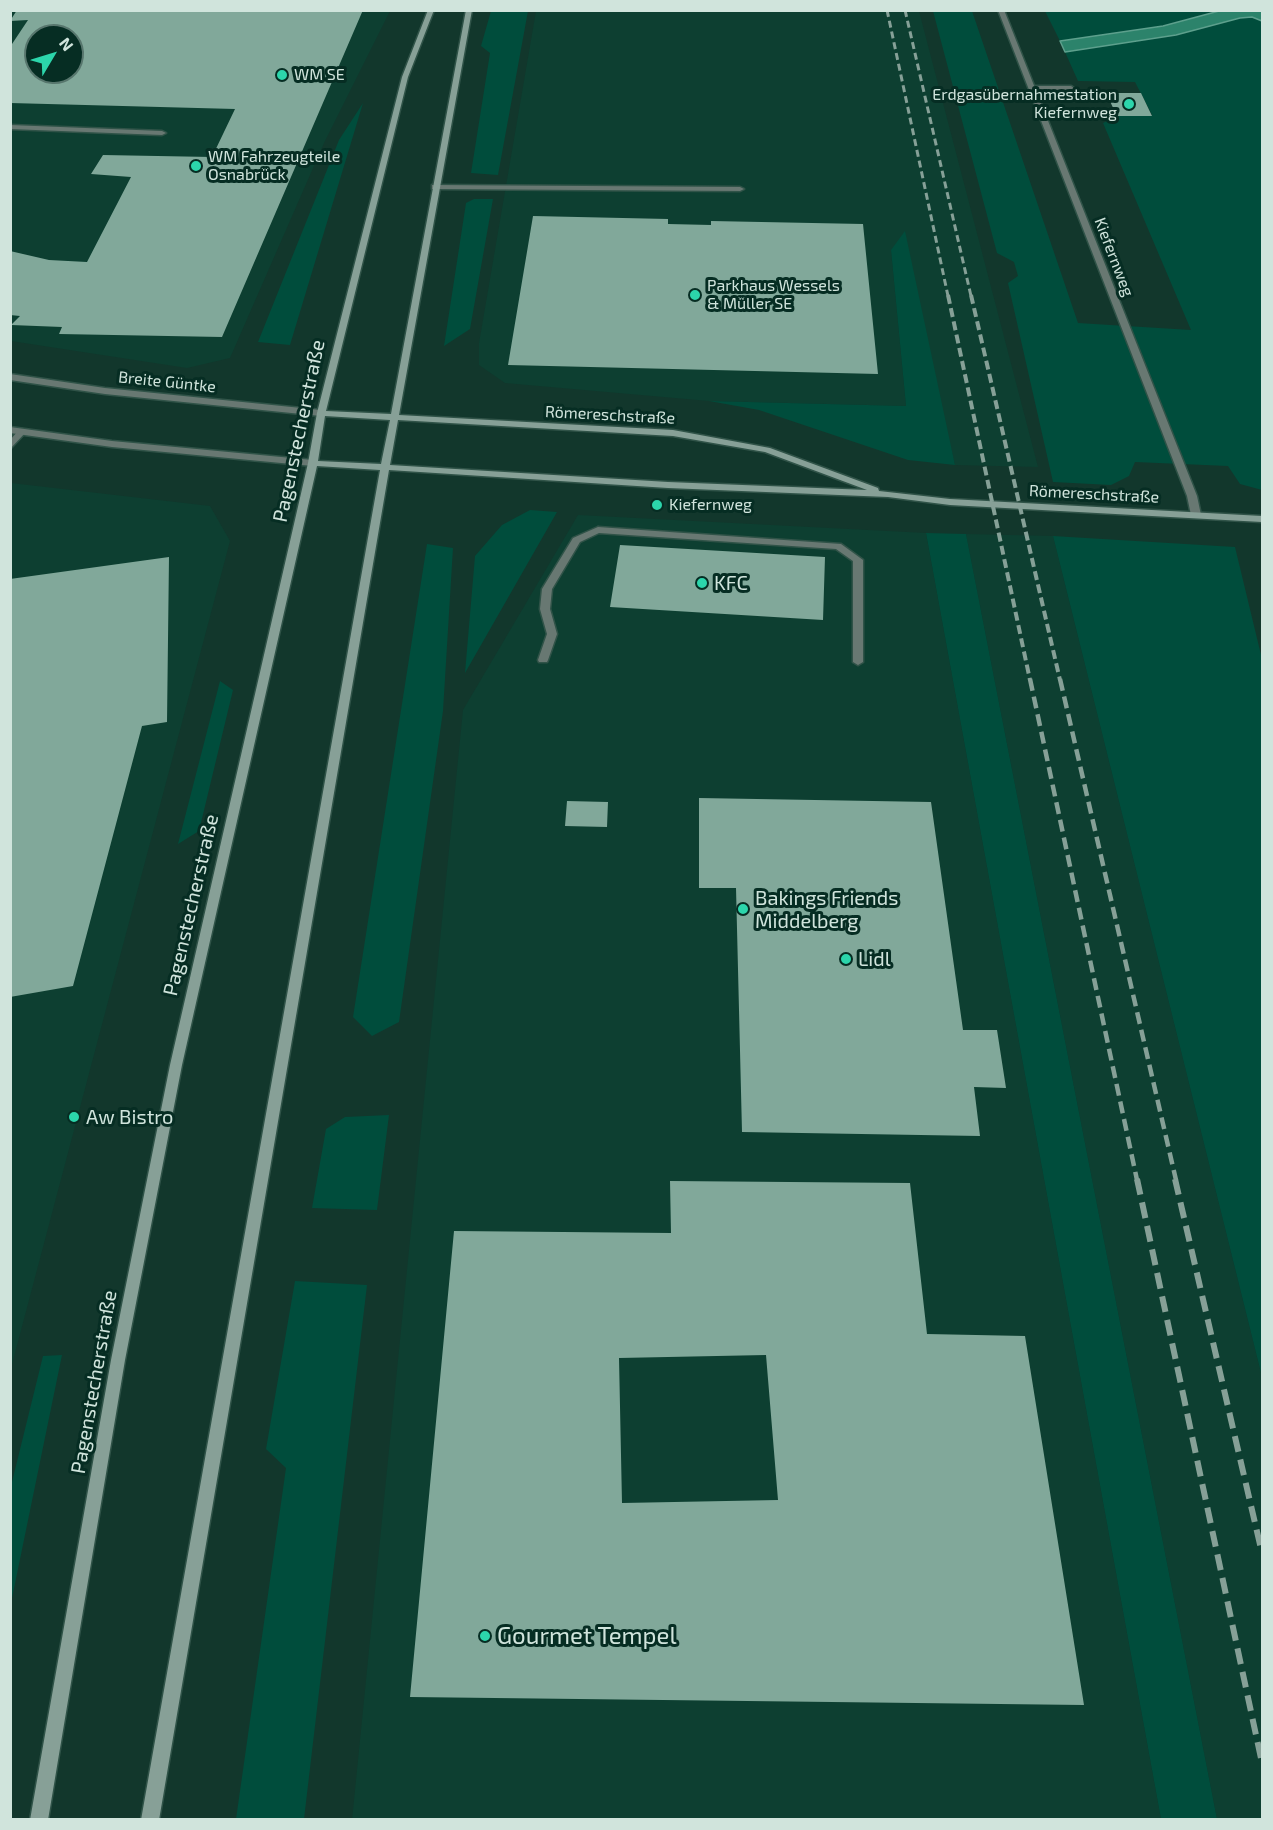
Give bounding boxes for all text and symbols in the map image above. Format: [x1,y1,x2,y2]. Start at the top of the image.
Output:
north arrow [24,24,84,84]
text: N [56,33,78,54]
place label: WM SE [294,65,345,85]
marker: WM SE [275,68,289,82]
place label: Erdgasübernahmestation Kiefernweg [932,85,1117,123]
marker: Erdgasübernahmestation Kiefernweg [1122,97,1136,111]
place label: WM Fahrzeugteile Osnabrück [208,147,340,185]
marker: WM Fahrzeugteile Osnabrück [189,159,203,173]
street label: Kiefernweg [1090,215,1138,299]
place label: Parkhaus Wessels & Müller SE [707,276,840,314]
marker: Parkhaus Wessels & Müller SE [688,288,702,302]
street label: Pagenstecherstraße [268,338,330,524]
street label: Breite Güntke [117,367,217,397]
street label: Römereschstraße [544,402,676,428]
street label: Römereschstraße [1028,481,1160,507]
place label: Kiefernweg [669,495,752,515]
marker: Kiefernweg [650,498,664,512]
place label: KFC [714,571,748,595]
marker: KFC [695,576,709,590]
street label: Pagenstecherstraße [158,812,224,998]
place label: Bakings Friends Middelberg [755,886,898,933]
marker: Bakings Friends Middelberg [736,902,750,916]
place label: Lidl [858,947,891,971]
marker: Lidl [839,952,853,966]
place label: Aw Bistro [86,1105,173,1129]
marker: Aw Bistro [67,1110,81,1124]
street label: Pagenstecherstraße [66,1288,122,1476]
place label: Gourmet Tempel [497,1622,677,1650]
marker: Gourmet Tempel [478,1629,492,1643]

